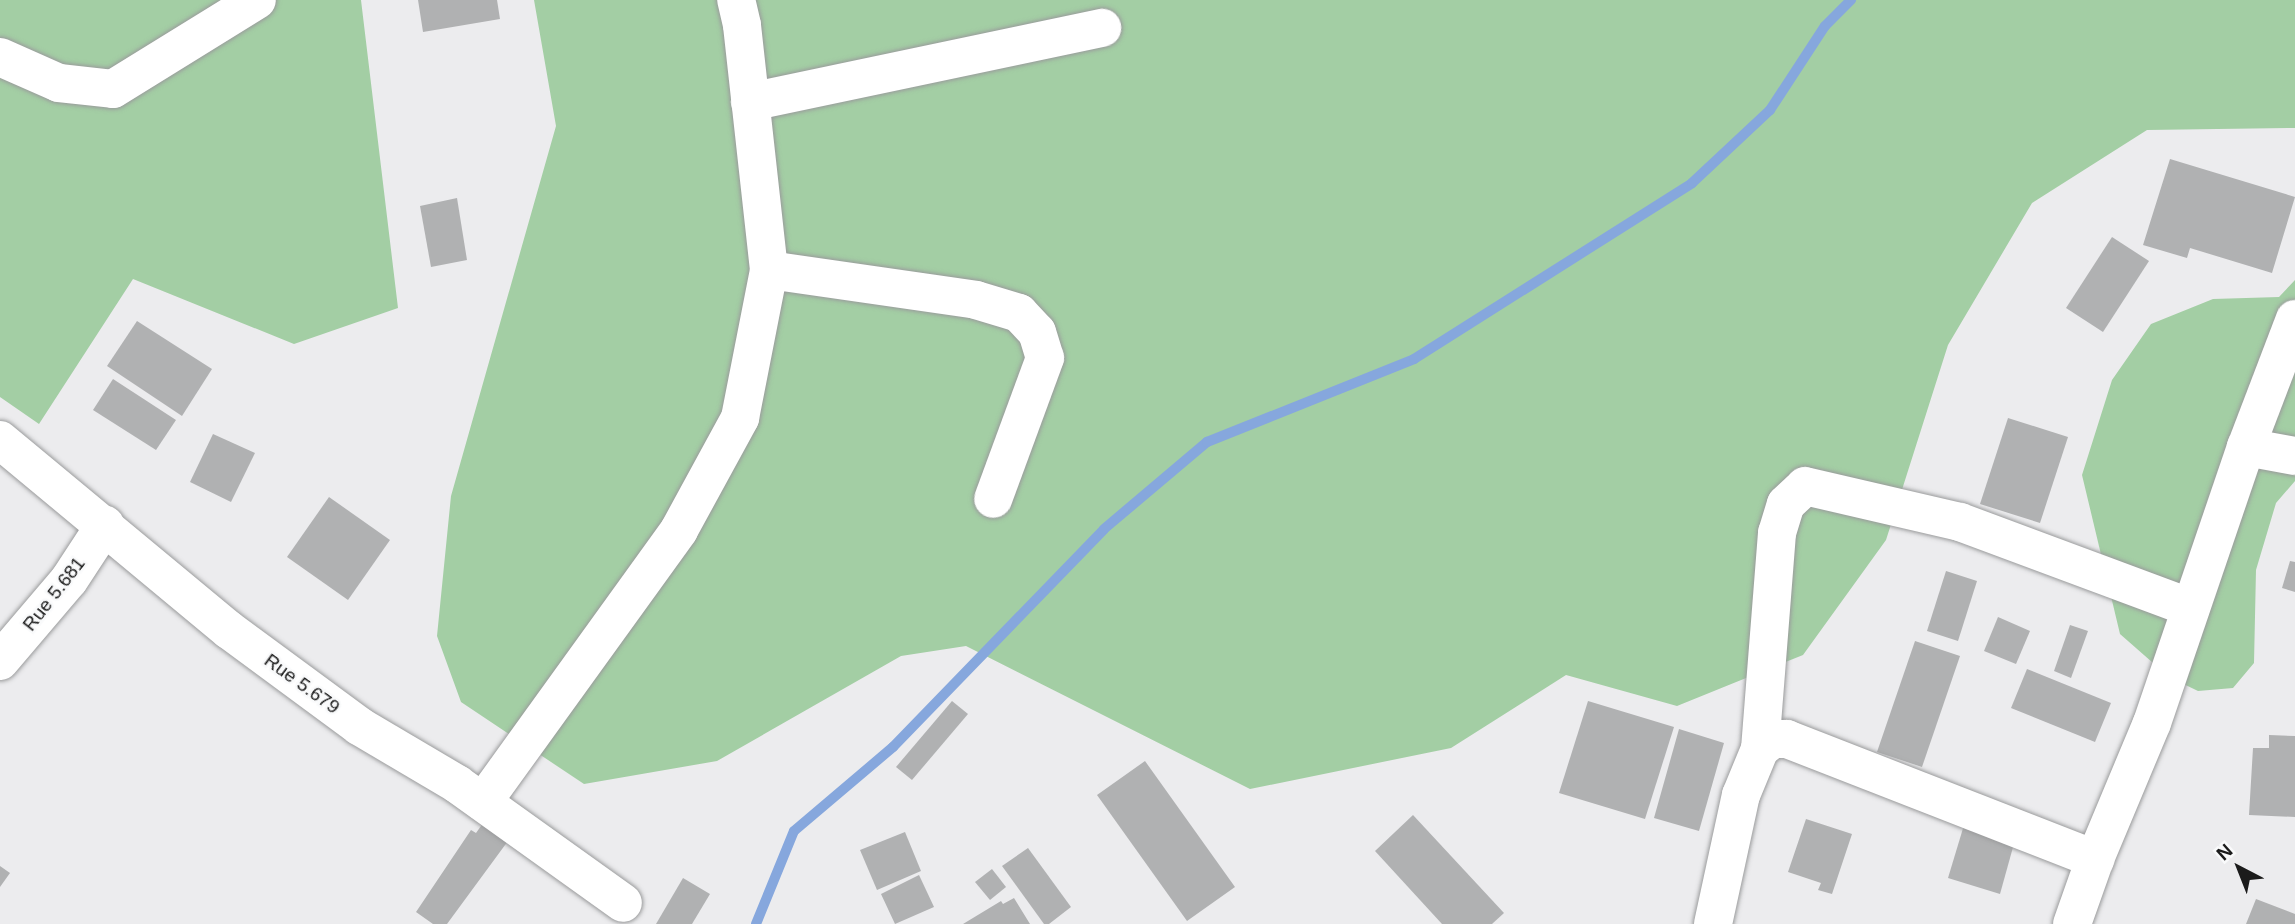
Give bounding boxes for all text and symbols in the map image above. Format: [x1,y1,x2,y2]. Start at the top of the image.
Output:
street label: Rue 5.681 [18,552,90,636]
street label: Rue 5.679 [260,649,344,719]
north arrow [2204,833,2274,903]
text: N [2212,840,2237,864]

